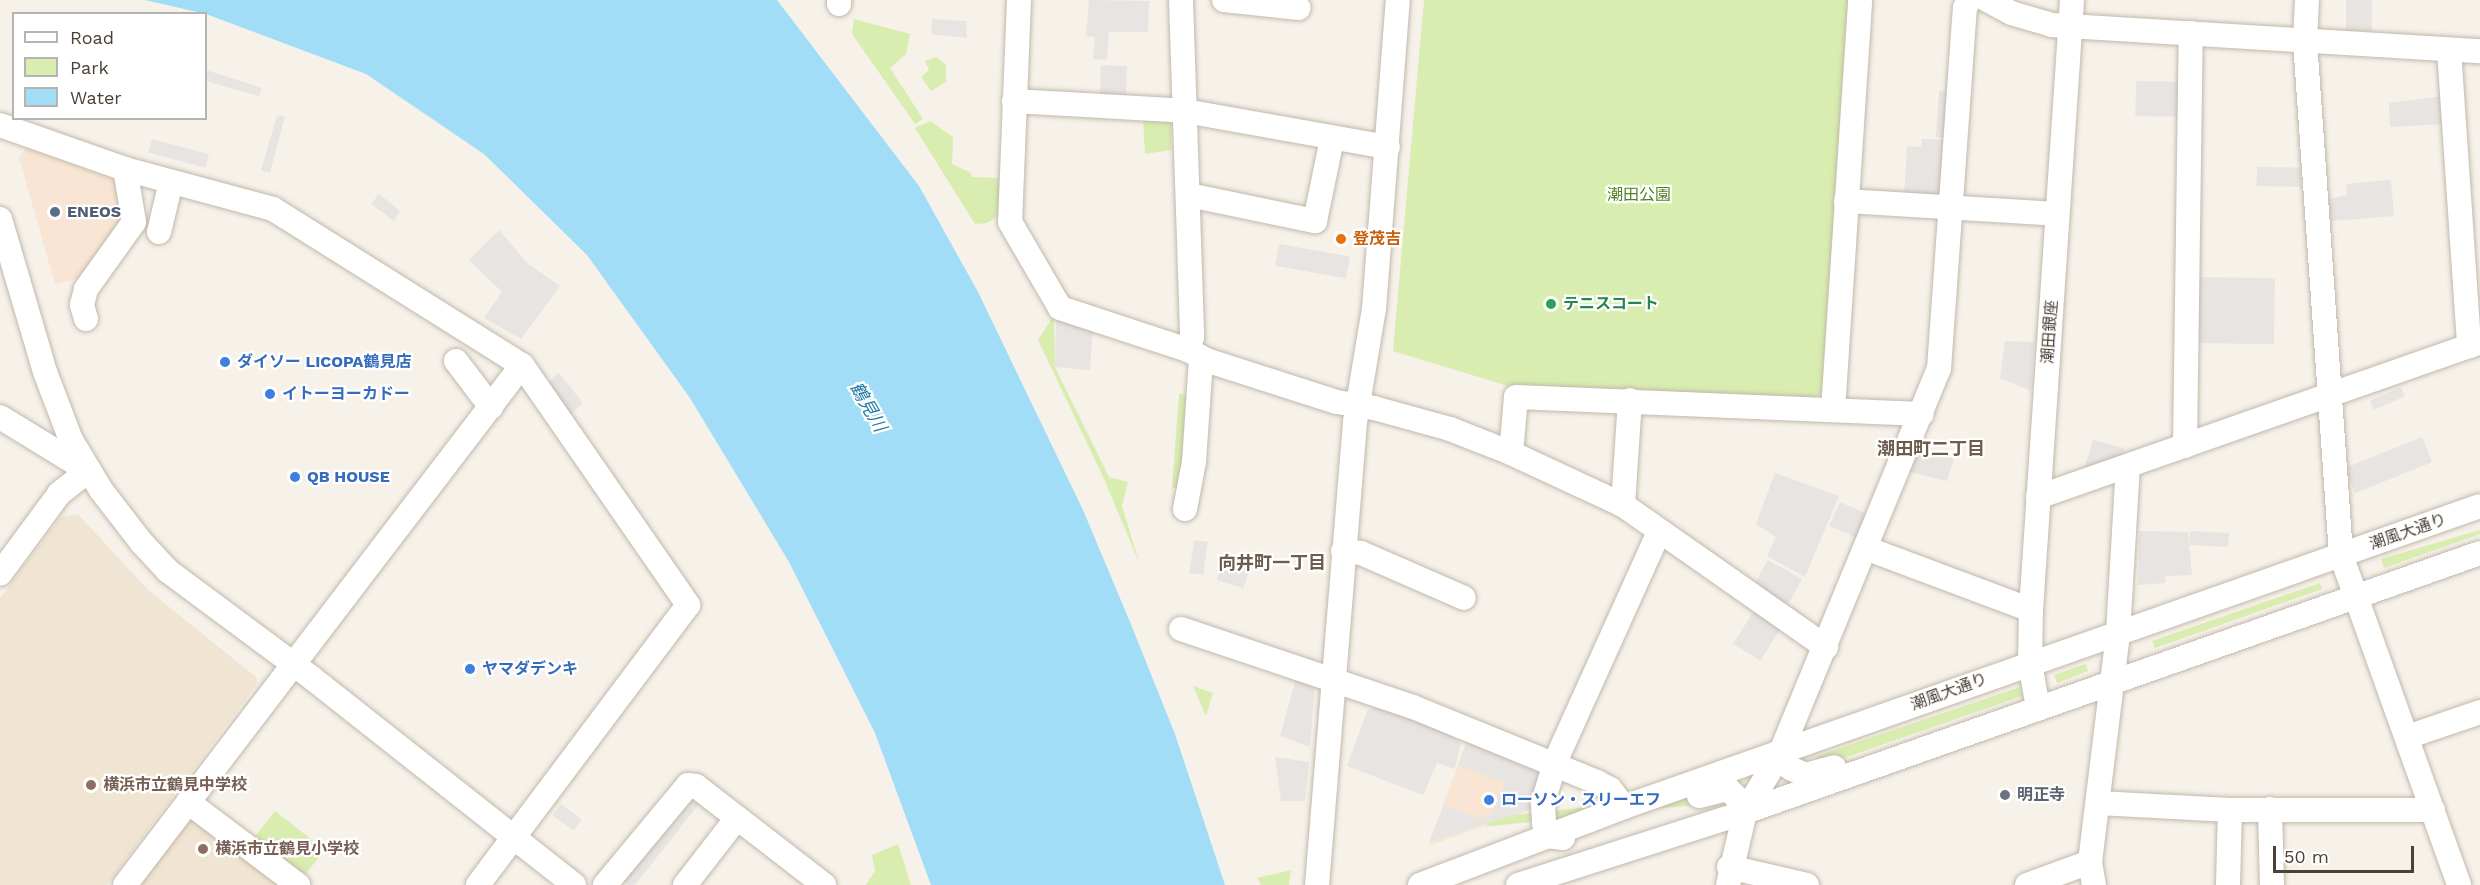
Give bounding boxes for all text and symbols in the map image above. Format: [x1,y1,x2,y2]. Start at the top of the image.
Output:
legend [12,12,207,120]
text: Road [70,27,114,48]
text: Park [70,57,109,78]
text: Water [70,87,122,108]
park label: 潮田公園 [1607,185,1671,205]
place label: ENEOS [67,202,121,222]
marker: ENEOS [48,205,62,219]
place label: 登茂吉 [1353,229,1401,249]
marker: 登茂吉 [1334,232,1348,246]
place label: テニスコート [1563,294,1659,314]
marker: テニスコート [1544,297,1558,311]
street label: 潮田銀座 [2038,299,2062,365]
place label: ダイソー LICOPA鶴見店 [237,352,411,372]
marker: ダイソー LICOPA鶴見店 [218,355,232,369]
water label: 鶴見川 [845,378,891,436]
place label: イトーヨーカドー [282,384,410,404]
marker: イトーヨーカドー [263,387,277,401]
district label: 潮田町二丁目 [1877,438,1985,460]
place label: QB HOUSE [307,467,390,487]
marker: QB HOUSE [288,470,302,484]
street label: 潮風大通り [2367,510,2449,554]
district label: 向井町一丁目 [1218,552,1326,574]
place label: ヤマダデンキ [482,659,578,679]
marker: ヤマダデンキ [463,662,477,676]
street label: 潮風大通り [1908,669,1990,715]
place label: 横浜市立鶴見中学校 [103,775,247,795]
marker: 横浜市立鶴見中学校 [84,778,98,792]
place label: 明正寺 [2017,785,2065,805]
marker: 明正寺 [1998,788,2012,802]
place label: ローソン・スリーエフ [1501,790,1661,810]
marker: ローソン・スリーエフ [1482,793,1496,807]
scale bar [2276,834,2417,872]
place label: 横浜市立鶴見小学校 [215,839,359,859]
marker: 横浜市立鶴見小学校 [196,842,210,856]
text: 50 m [2284,846,2329,867]

